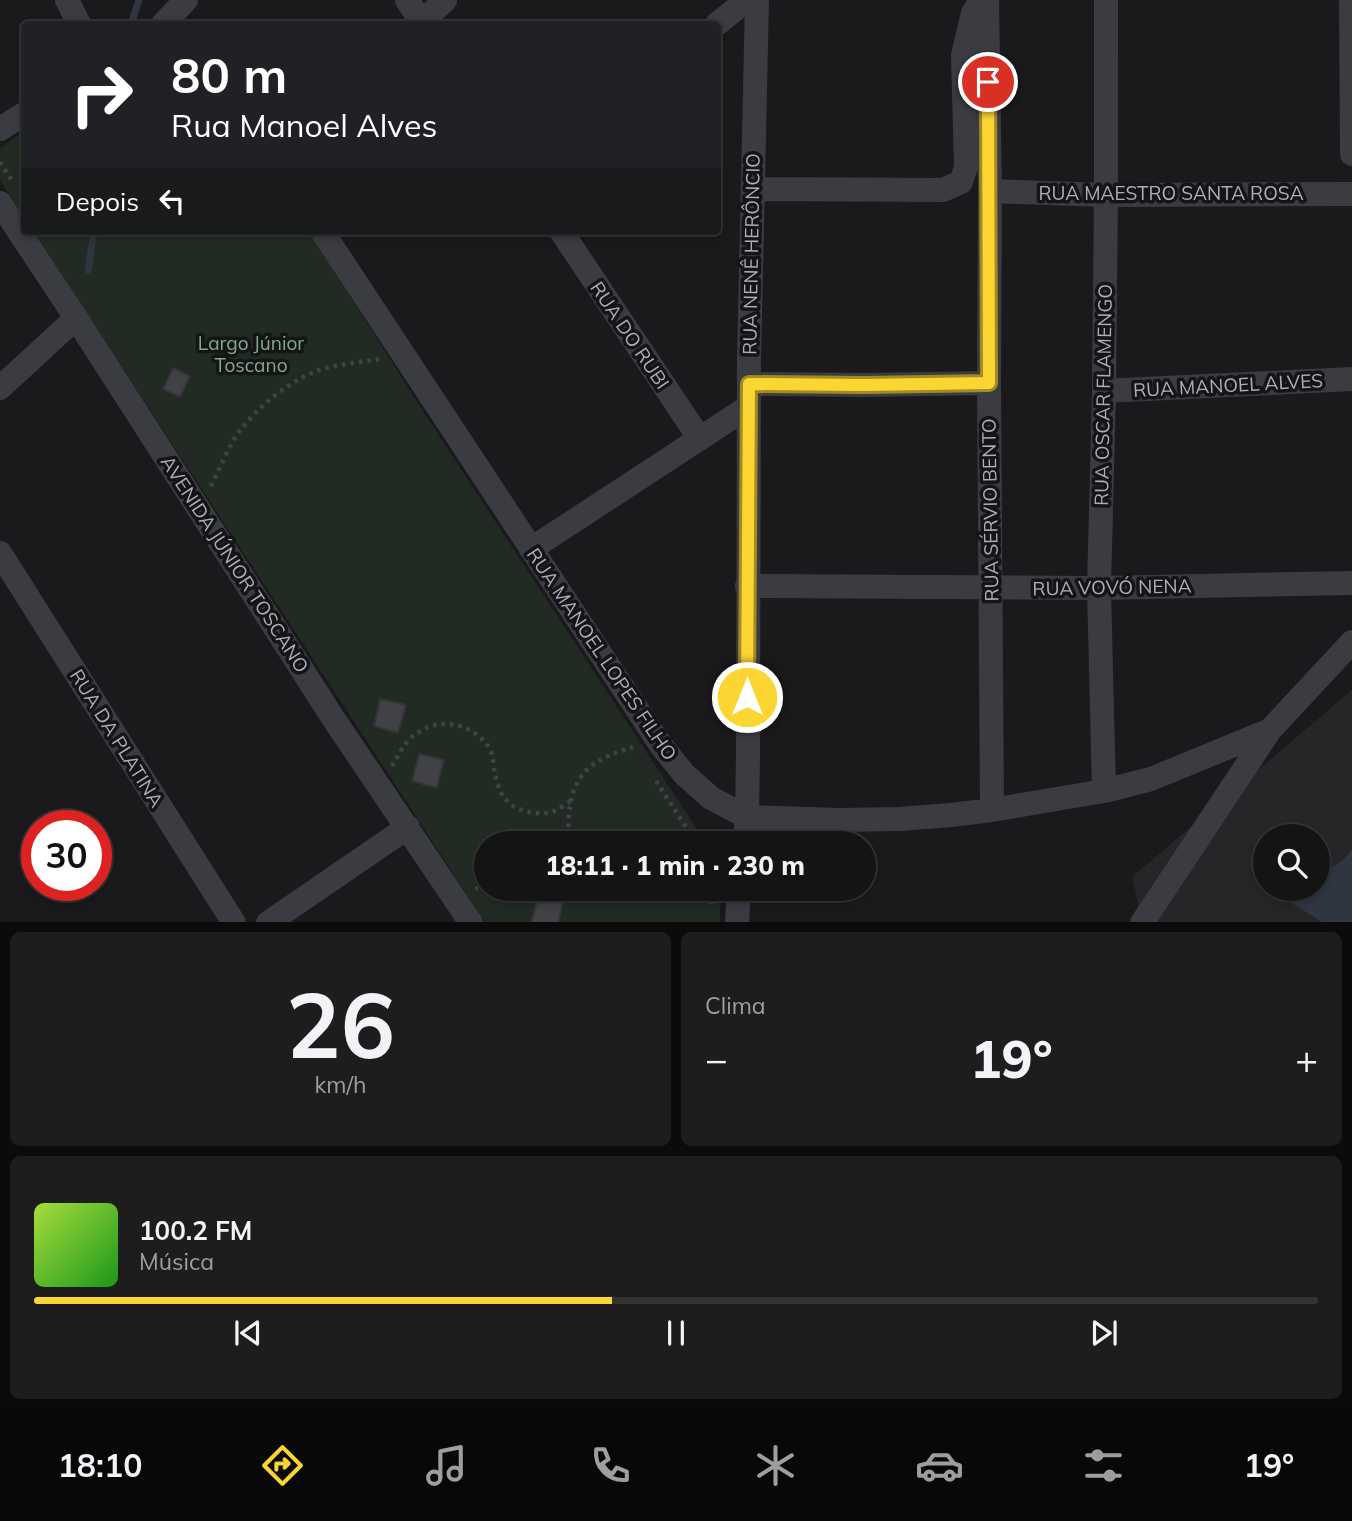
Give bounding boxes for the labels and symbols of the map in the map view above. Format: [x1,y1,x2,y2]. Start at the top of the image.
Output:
pin [958,52,1018,112]
street label: RUA NENÊ HERÔNCIO [737,153,765,355]
street label: RUA MAESTRO SANTA ROSA [1038,181,1304,205]
street label: RUA DO RUBI [585,277,675,393]
street label: RUA OSCAR FLAMENGO [1089,284,1117,506]
park label: Largo Júnior Toscano [198,331,304,377]
street label: RUA MANOEL ALVES [1132,368,1324,402]
street label: RUA SÉRVIO BENTO [976,418,1004,602]
street label: AVENIDA JÚNIOR TOSCANO [156,451,314,677]
street label: RUA MANOEL LOPES FILHO [522,543,682,765]
street label: RUA VOVÓ NENA [1032,574,1192,600]
position arrow [710,660,784,734]
street label: RUA DA PLATINA [65,665,169,811]
speed limit sign: 30 [21,810,112,901]

